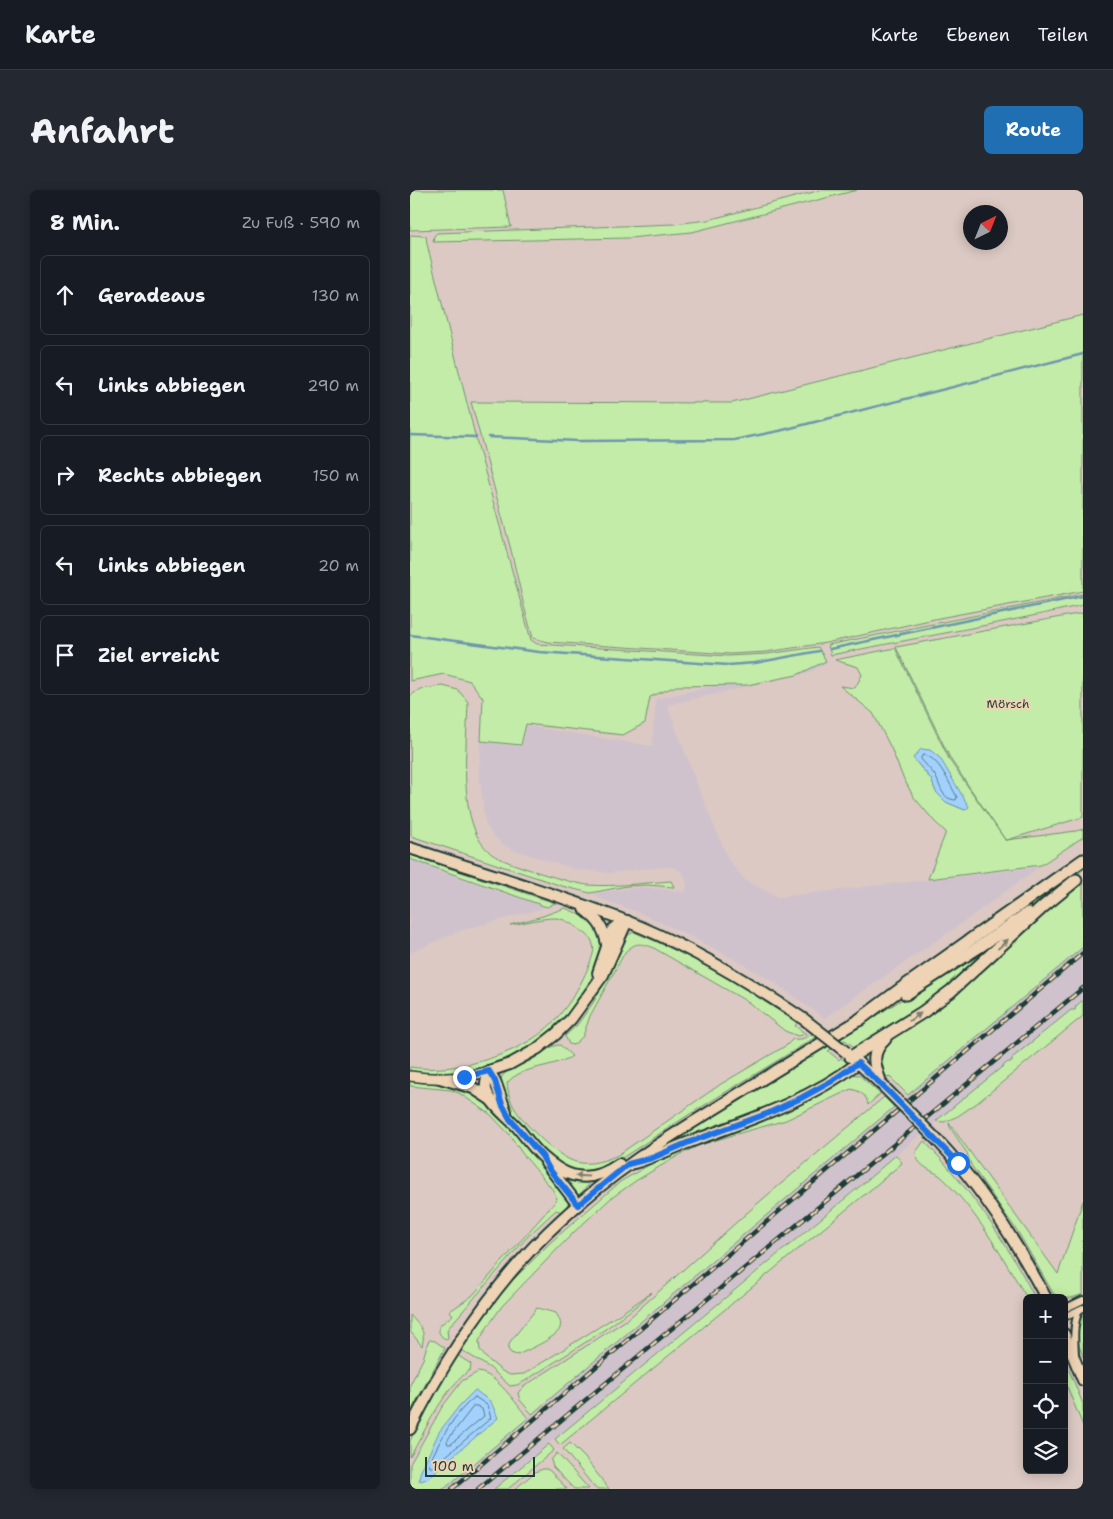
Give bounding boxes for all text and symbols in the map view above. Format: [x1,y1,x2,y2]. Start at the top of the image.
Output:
text: Karte [25,19,96,51]
text: Karte [871,23,918,47]
text: Ebenen [946,23,1010,47]
text: Teilen [1038,23,1088,47]
button: Route [984,106,1083,154]
text: Anfahrt [30,107,174,154]
north arrow [963,205,1008,250]
text: 8 Min. [50,209,120,237]
text: Zu Fuß · 590 m [242,212,360,233]
icon: ahead [51,281,79,309]
text: Geradeaus [98,283,205,308]
text: 130 m [312,285,359,306]
icon: left [51,371,79,399]
text: Links abbiegen [98,373,245,398]
text: 290 m [307,375,359,396]
icon: right [51,461,79,489]
text: Rechts abbiegen [98,463,262,488]
text: 150 m [312,465,359,486]
icon: left [51,551,79,579]
text: Links abbiegen [98,553,245,578]
text: 20 m [318,555,359,576]
icon: arrive [51,641,79,669]
text: Ziel erreicht [98,643,219,668]
park label: Mörsch [987,696,1029,712]
one-way arrow [997,938,1009,950]
one-way arrow [908,1013,921,1022]
route end [453,1066,476,1089]
route start [947,1152,970,1175]
one-way arrow [574,1172,590,1180]
map controls [1023,1294,1068,1474]
button: + [1023,1294,1068,1339]
button: − [1023,1339,1068,1384]
button: locate [1023,1384,1068,1429]
button: layers [1023,1429,1068,1474]
scale bar [425,1454,535,1477]
text: 100 m [432,1457,474,1475]

